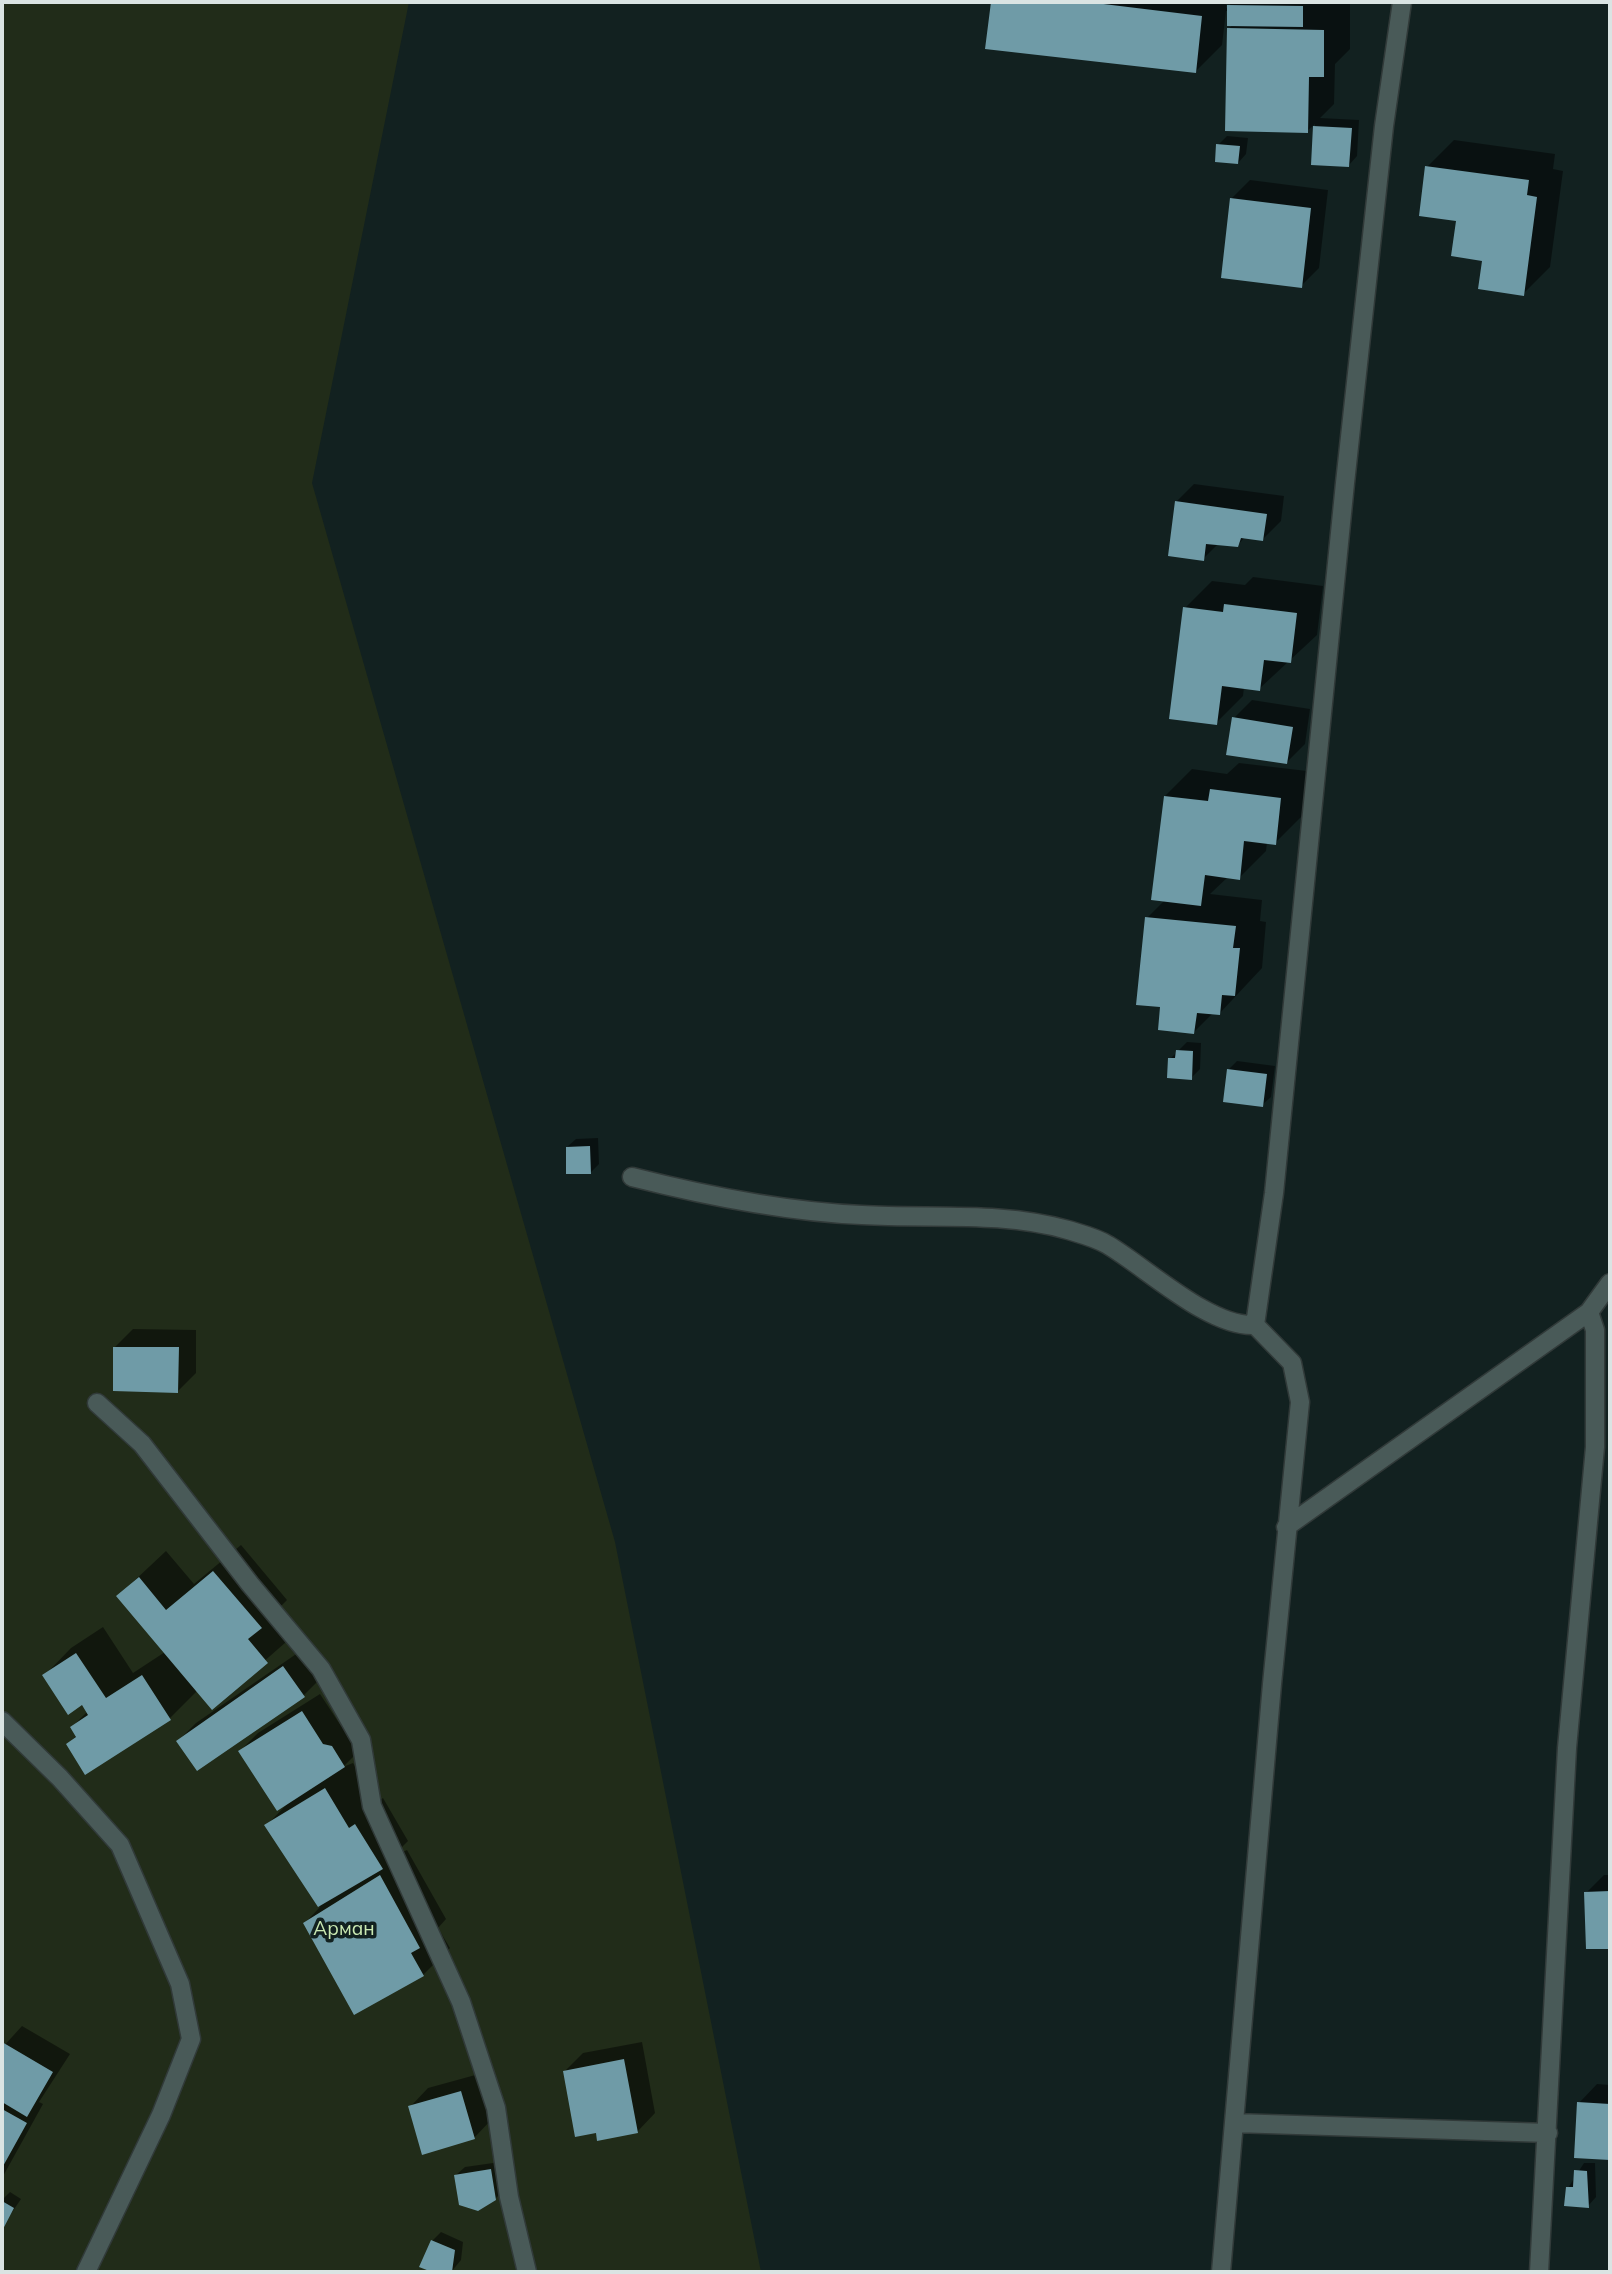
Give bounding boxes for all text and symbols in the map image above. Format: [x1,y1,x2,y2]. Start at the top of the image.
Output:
park label: Арман [313,1918,375,1940]

